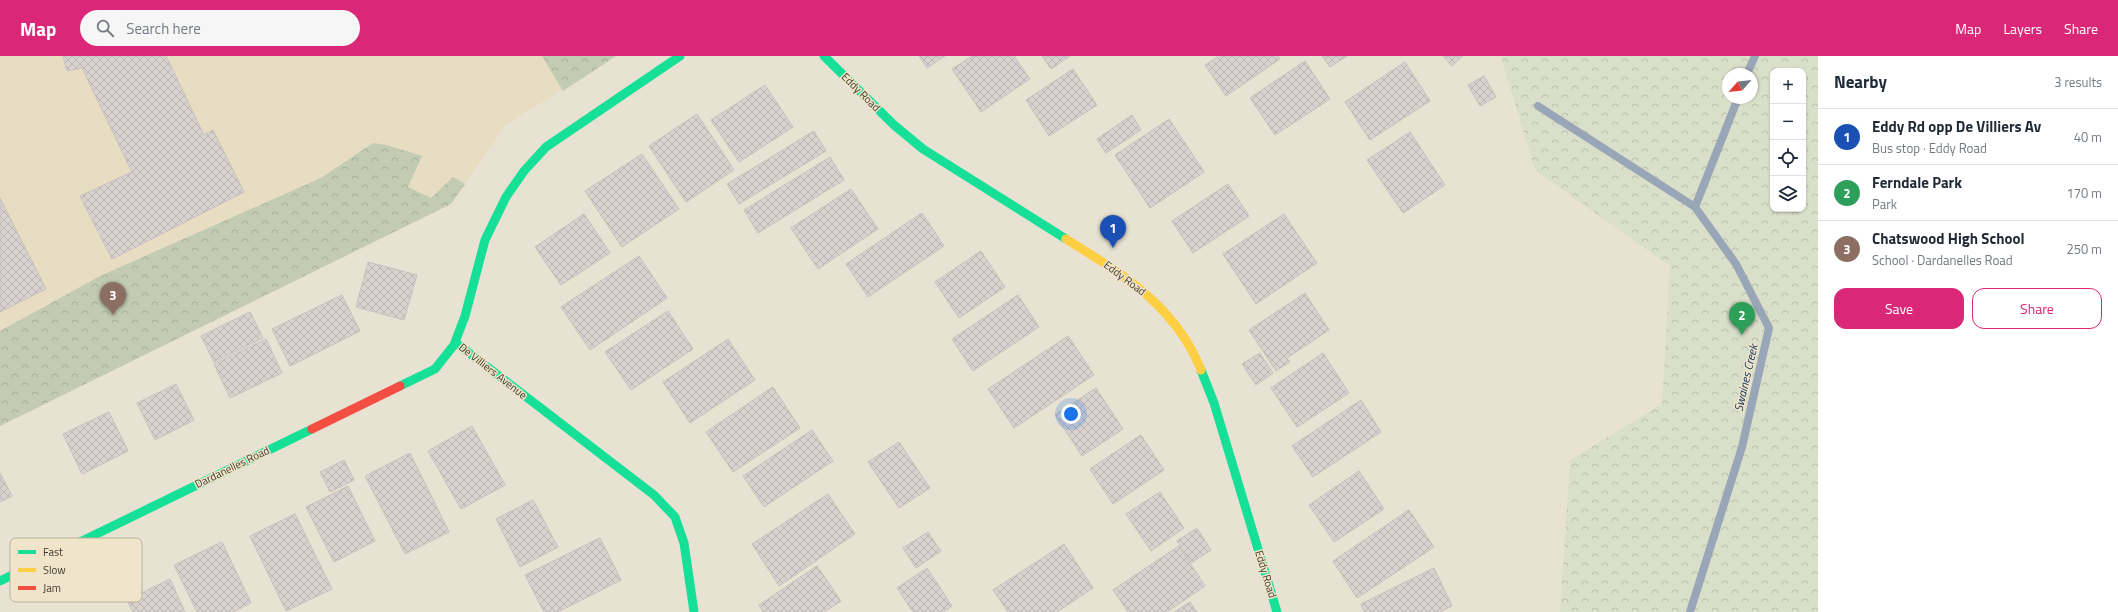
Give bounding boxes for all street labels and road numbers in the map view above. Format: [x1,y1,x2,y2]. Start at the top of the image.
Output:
street label: Eddy Road [838,69,884,115]
street label: Eddy Road [1101,257,1150,299]
street label: De Villiers Avenue [455,339,531,403]
street label: Dardanelles Road [192,442,272,492]
street label: Eddy Road [1251,548,1281,600]

